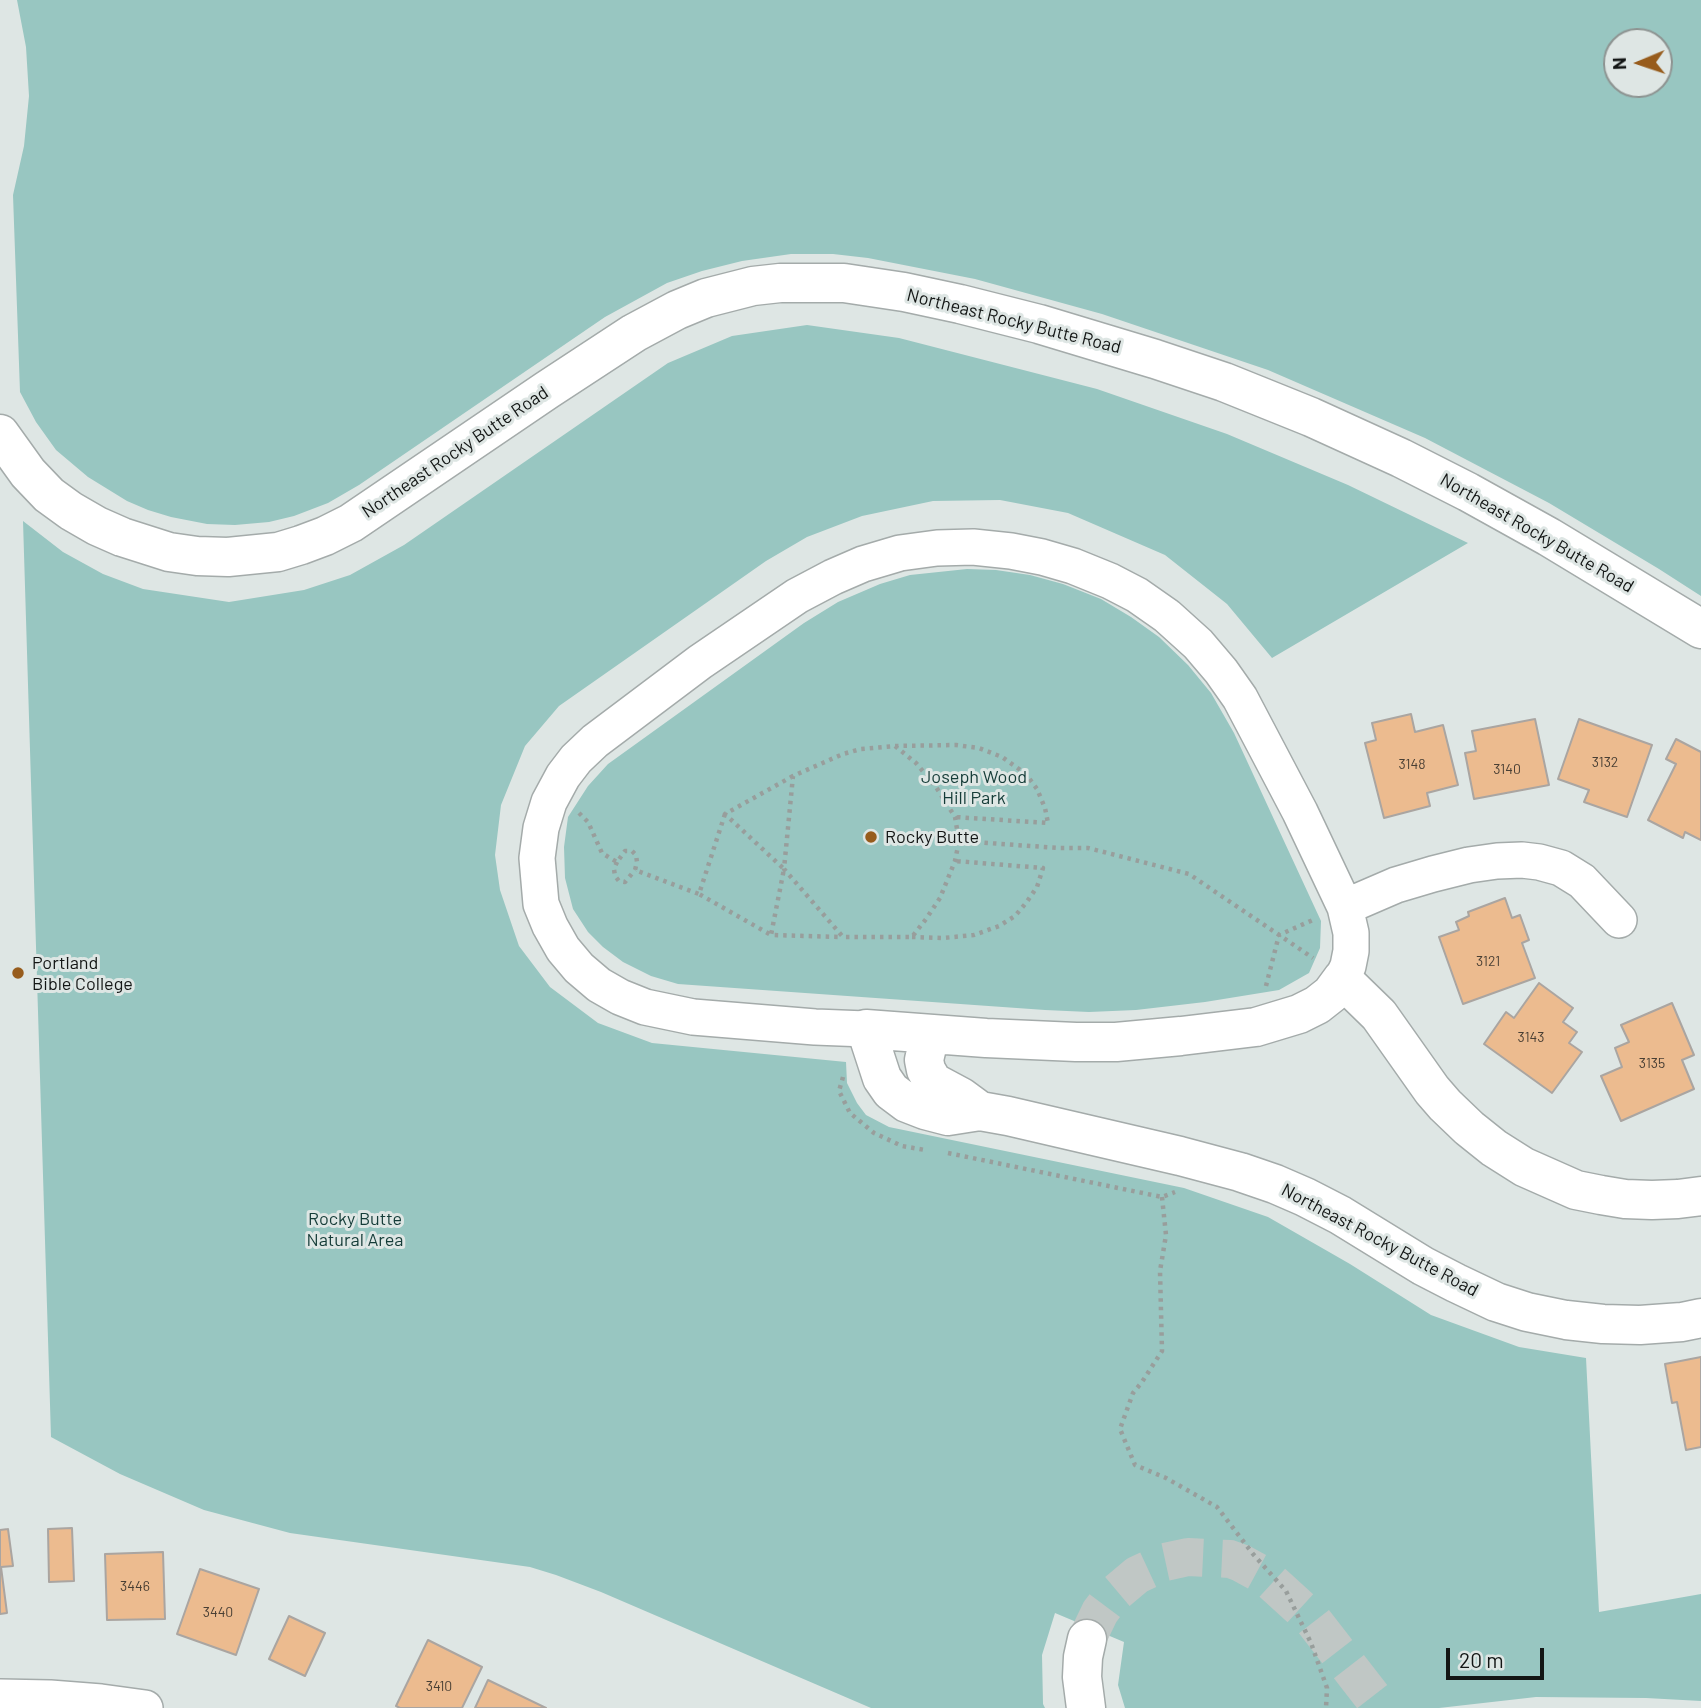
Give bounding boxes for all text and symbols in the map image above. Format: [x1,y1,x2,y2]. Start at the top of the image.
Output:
north arrow [1603,28,1673,98]
text: N [1607,57,1630,70]
street label: Northeast Rocky Butte Road [905,284,1123,358]
street label: Northeast Rocky Butte Road [358,382,552,522]
street label: Northeast Rocky Butte Road [1436,469,1638,597]
house number: 3132 [1592,754,1618,770]
house number: 3148 [1398,756,1426,772]
house number: 3140 [1493,761,1521,777]
park label: Joseph Wood Hill Park [921,766,1027,808]
place label: Rocky Butte [885,826,979,848]
marker: Rocky Butte [863,829,879,845]
place label: Portland Bible College [32,952,133,995]
house number: 3121 [1476,953,1500,969]
marker: Portland Bible College [10,965,26,981]
house number: 3143 [1518,1029,1544,1045]
house number: 3135 [1639,1055,1665,1071]
street label: Northeast Rocky Butte Road [1278,1179,1482,1301]
park label: Rocky Butte Natural Area [306,1208,404,1250]
house number: 3446 [120,1578,150,1594]
house number: 3440 [203,1604,233,1620]
scale bar [1449,1634,1547,1678]
text: 20 m [1459,1647,1504,1672]
house number: 3410 [426,1678,452,1694]

